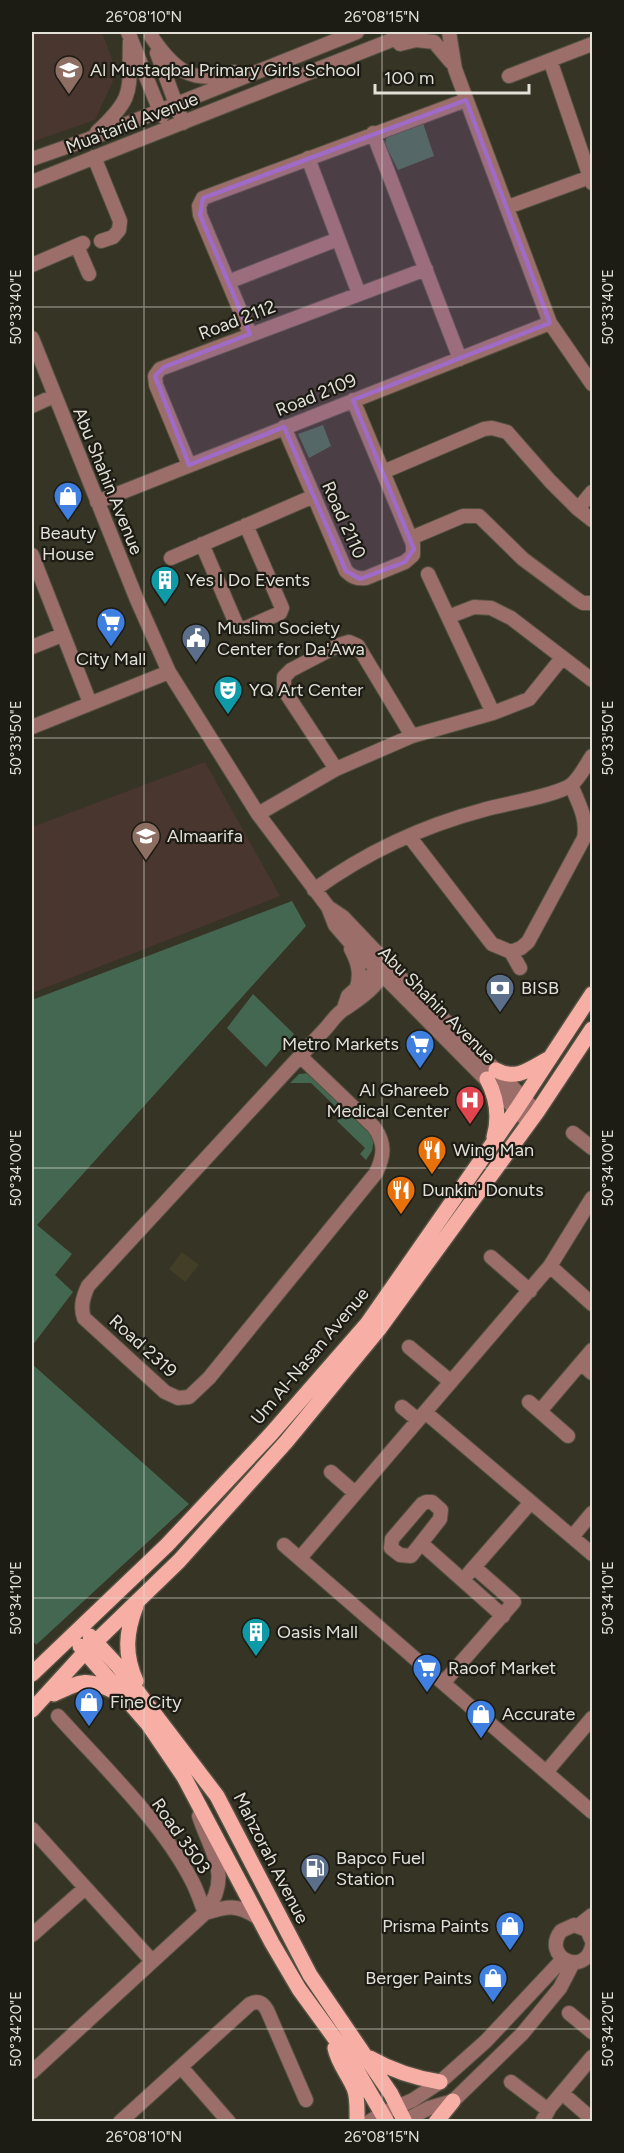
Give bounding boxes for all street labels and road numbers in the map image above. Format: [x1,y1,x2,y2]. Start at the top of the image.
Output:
street label: Mua'tarid Avenue [63,88,202,158]
street label: Road 2112 [195,295,279,345]
street label: Road 2109 [272,369,360,421]
street label: Abu Shahin Avenue [68,404,148,558]
street label: Road 2110 [317,478,371,562]
street label: Abu Shahin Avenue [374,942,500,1068]
street label: Um Al-Nasan Avenue [246,1283,374,1429]
street label: Road 2319 [105,1310,181,1382]
street label: Mahzorah Avenue [228,1789,314,1927]
street label: Road 3503 [147,1794,215,1878]

